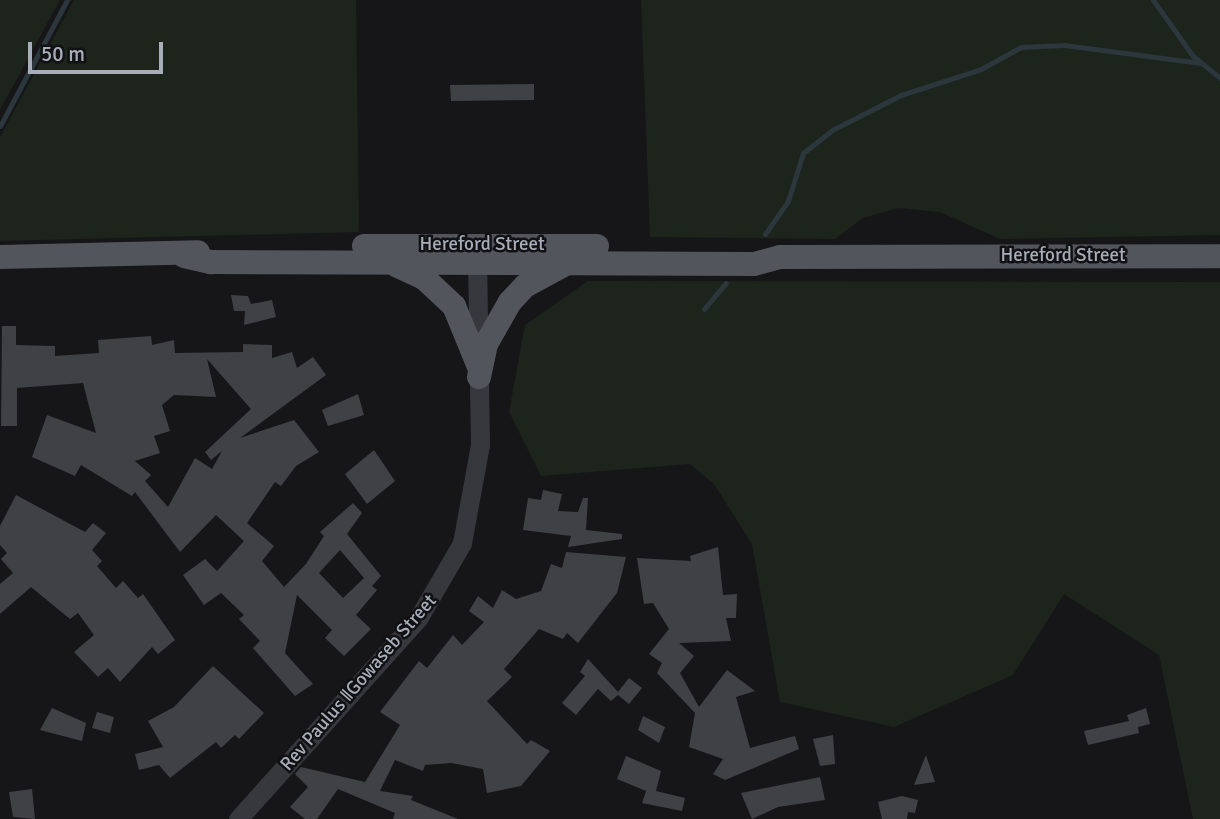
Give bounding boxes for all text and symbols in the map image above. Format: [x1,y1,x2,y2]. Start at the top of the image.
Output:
scale bar [32,28,166,72]
text: 50 m [41,41,85,67]
street label: Hereford Street [419,234,545,256]
street label: Hereford Street [1000,245,1126,267]
street label: Rev Paulus ǁGowaseb Street [276,590,442,776]

